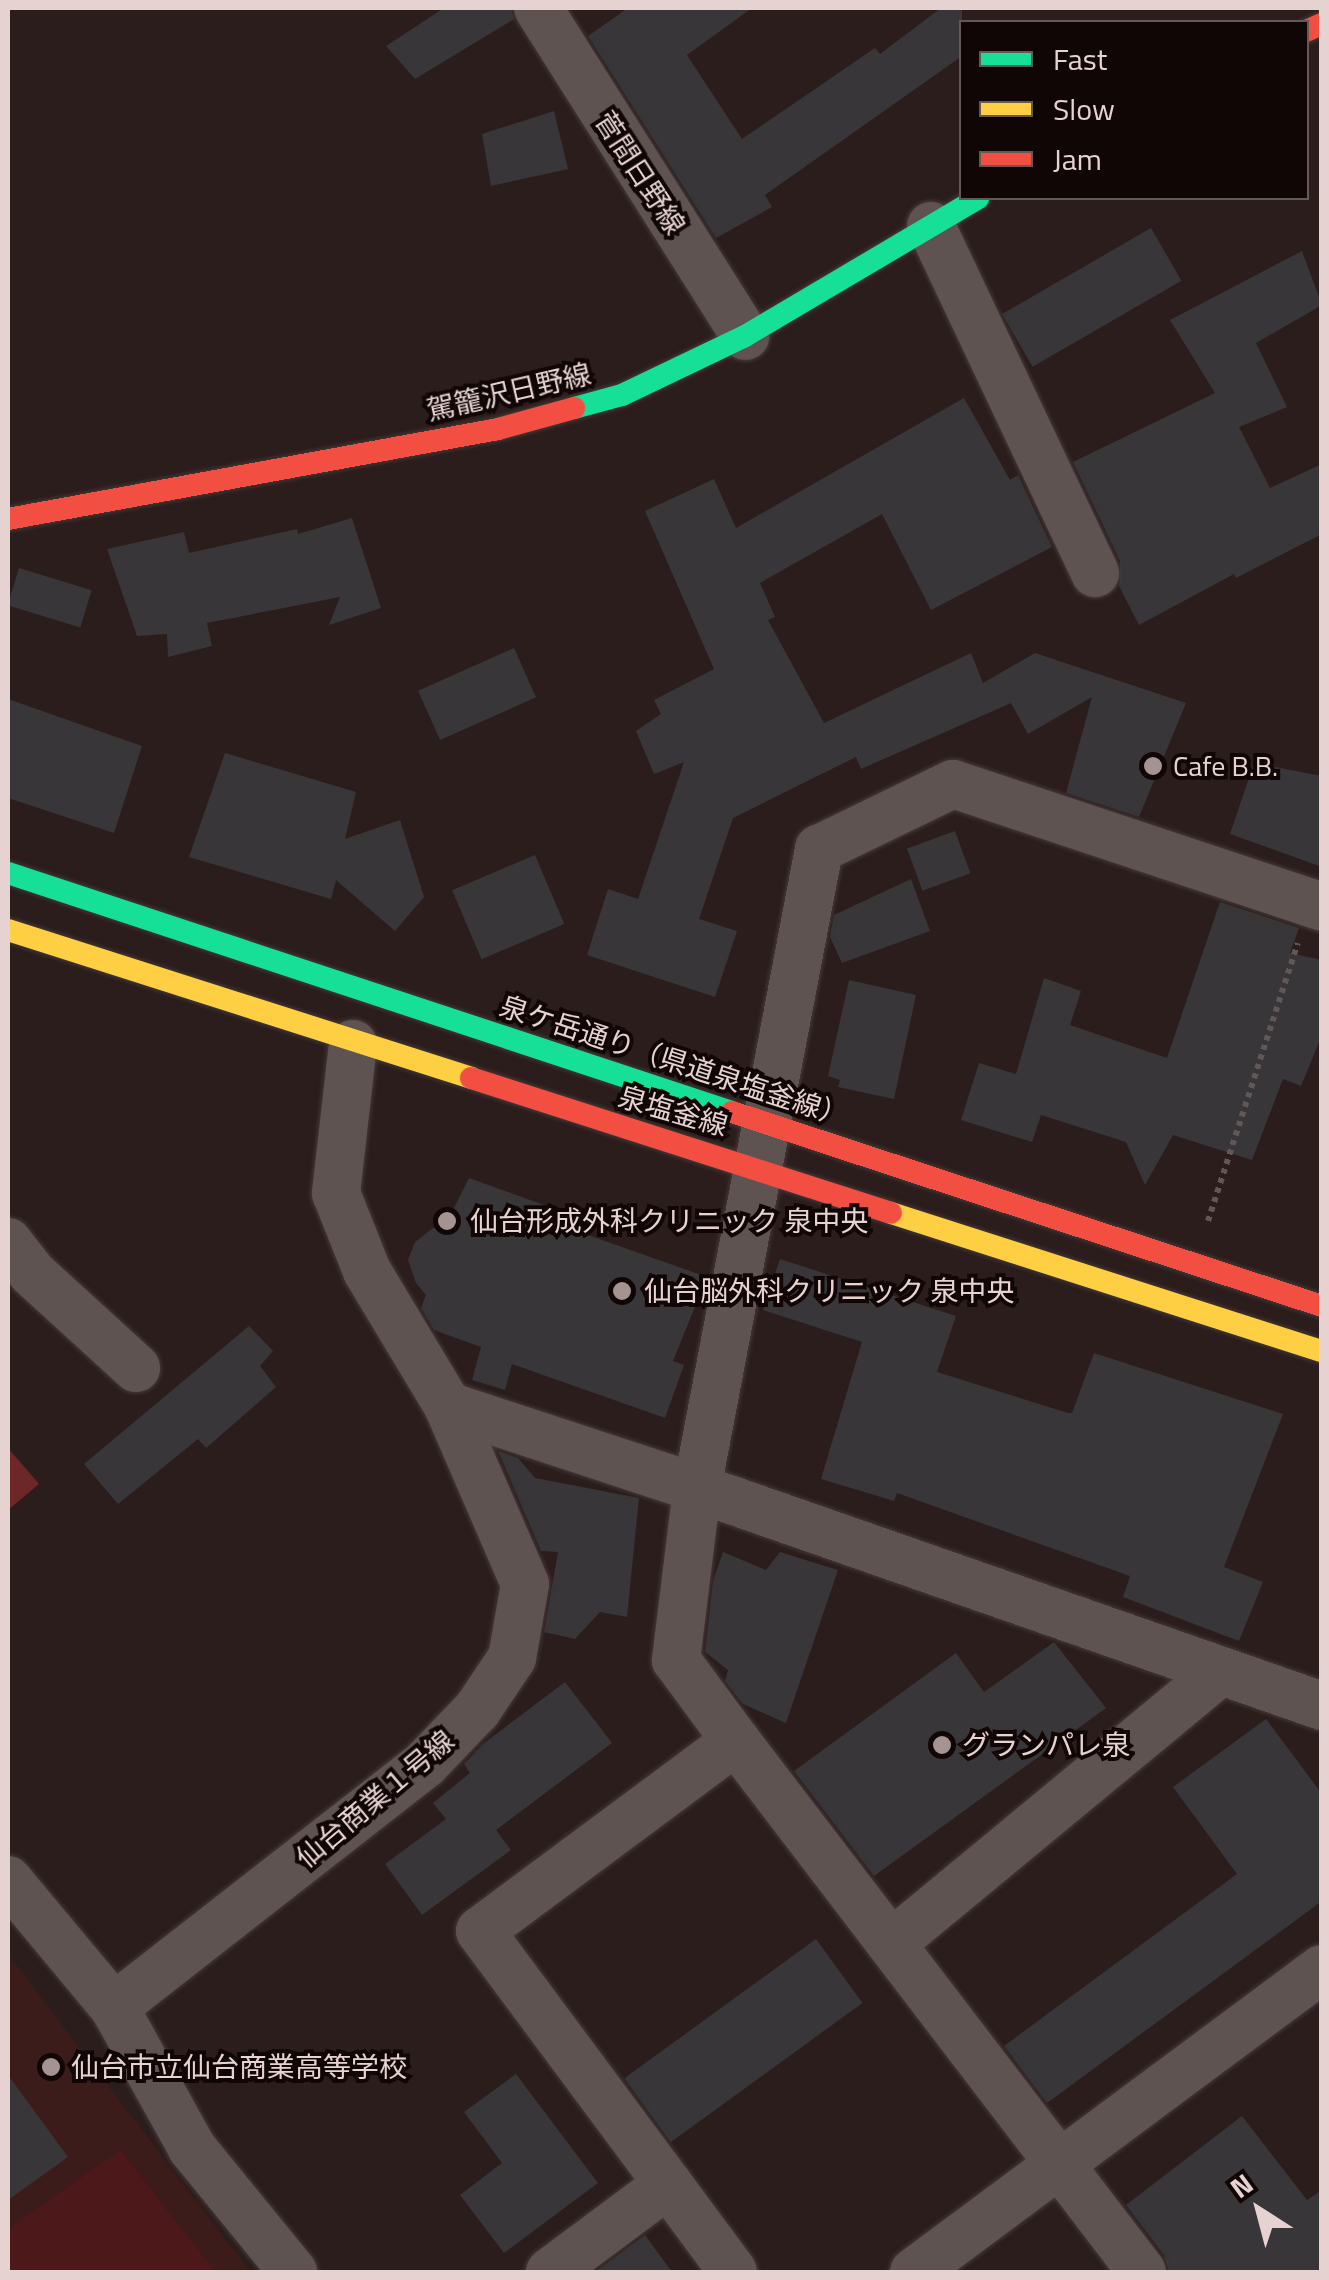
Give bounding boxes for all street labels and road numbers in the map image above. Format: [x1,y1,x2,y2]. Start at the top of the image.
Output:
street label: 菅間日野線 [588,105,692,241]
street label: 駕籠沢日野線 [423,357,595,427]
street label: 泉ケ岳通り（県道泉塩釜線） [496,989,852,1133]
street label: 泉塩釜線 [615,1079,731,1143]
street label: 仙台商業１号線 [289,1723,461,1875]

